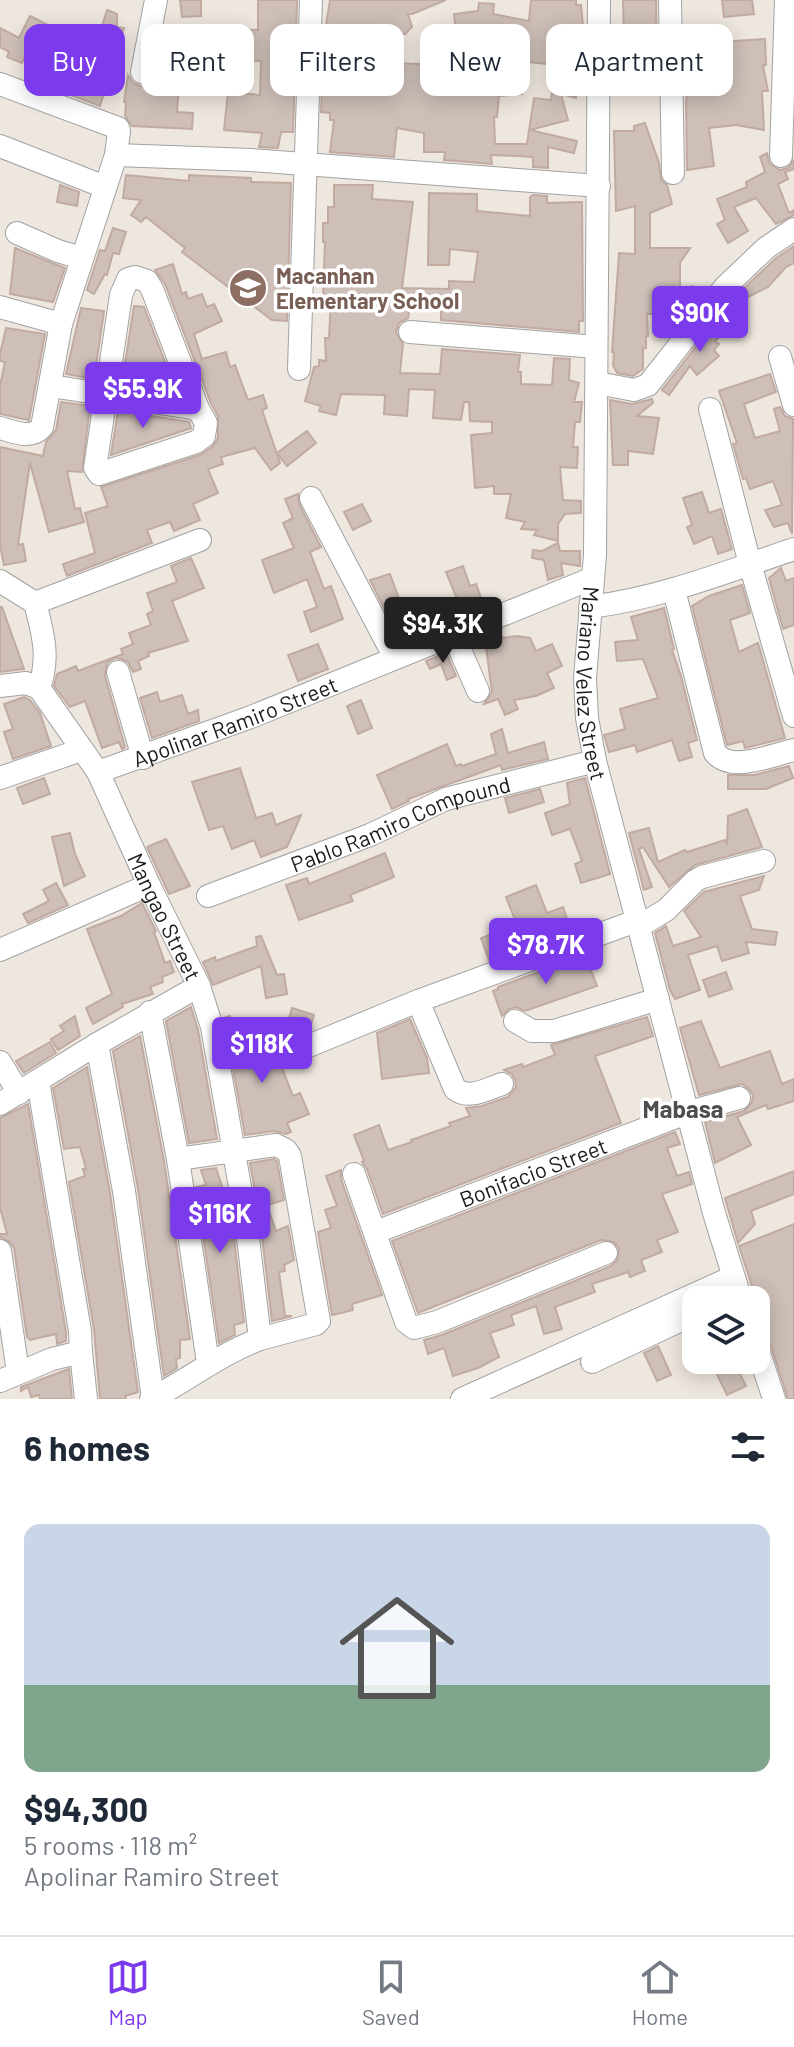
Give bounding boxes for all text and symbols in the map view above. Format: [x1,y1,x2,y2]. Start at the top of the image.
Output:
chip: Buy [24,24,125,96]
chip: Rent [141,24,254,96]
chip: Filters [270,24,404,96]
chip: New [420,24,530,96]
chip: Apartment [546,24,733,96]
place label: Macanhan Elementary School [276,262,459,313]
school or university icon: Macanhan Elementary School [227,267,269,309]
pin: $90K [653,286,747,354]
text: $90K [670,296,730,327]
pin: $55.9K [78,362,208,430]
text: $55.9K [103,372,183,403]
street label: Mariano Velez Street [572,585,612,783]
pin: $94.3K [378,597,508,665]
text: $94.3K [402,607,484,638]
street label: Apolinar Ramiro Street [129,670,341,771]
street label: Pablo Ramiro Compound [287,770,513,877]
street label: Mangao Street [123,849,207,984]
pin: $78.7K [481,918,611,986]
text: $78.7K [507,928,585,959]
pin: $118K [206,1017,318,1085]
text: $118K [230,1027,294,1058]
district label: Mabasa [643,1094,723,1123]
street label: Bonifacio Street [456,1132,610,1212]
pin: $116K [164,1187,276,1255]
text: $116K [188,1197,252,1228]
map controls [682,1286,770,1374]
button: layers [682,1286,770,1374]
icon: filters [726,1425,770,1469]
text: 6 homes [24,1427,150,1468]
icon: home [325,1576,469,1720]
text: $94,300 [24,1788,148,1829]
text: 5 rooms · 118 m² [24,1829,197,1860]
text: Apolinar Ramiro Street [24,1860,280,1891]
tab: Map [106,1955,150,2029]
tab: Saved [362,1955,420,2029]
tab: Home [632,1955,688,2029]

